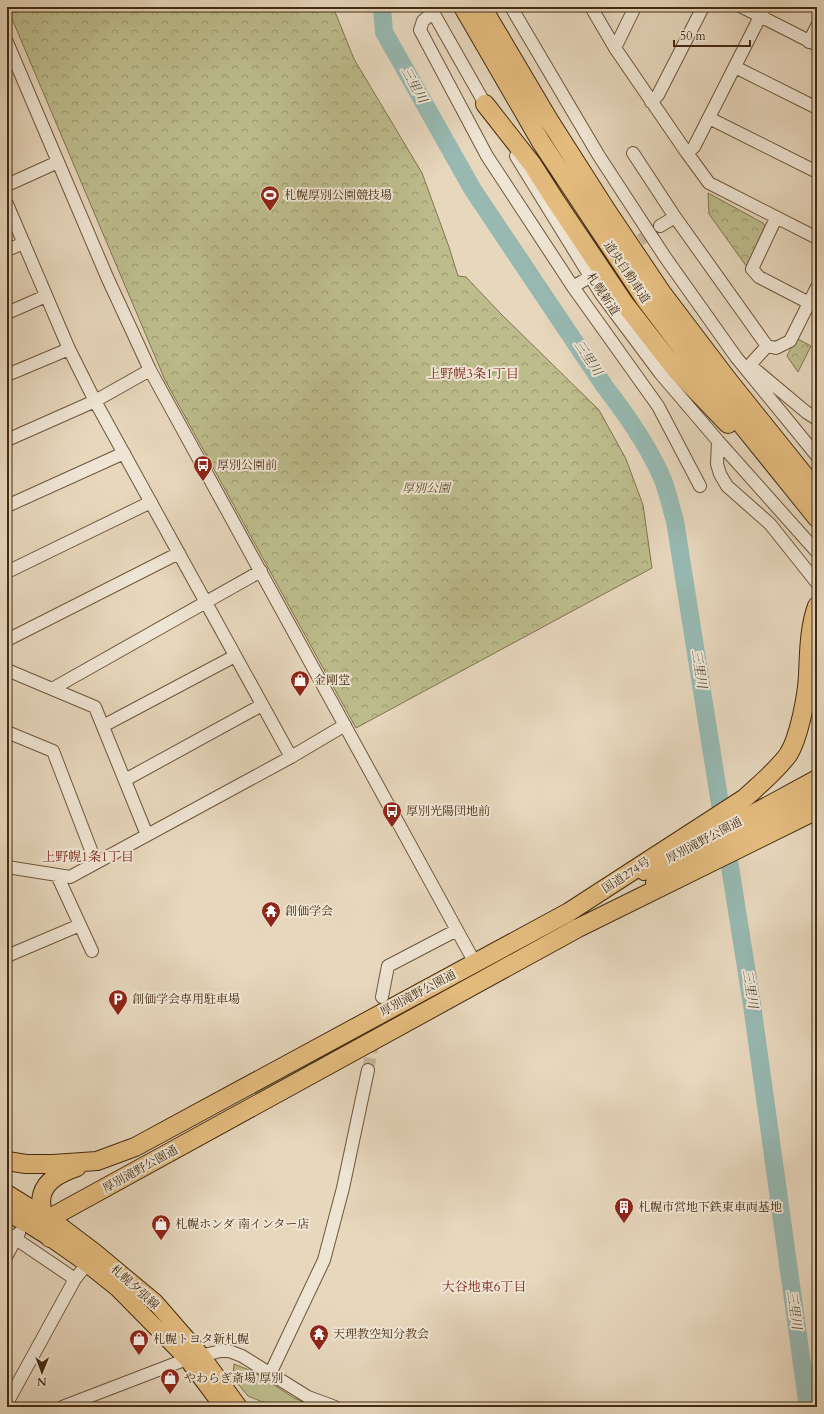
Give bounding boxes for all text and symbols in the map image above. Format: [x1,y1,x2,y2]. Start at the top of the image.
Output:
scale bar [674,22,750,48]
text: 50 m [680,28,707,44]
water label: 三里川 [397,64,432,108]
sports icon: 札幌厚別公園競技場 [259,184,281,212]
place label: 札幌厚別公園競技場 [284,187,392,203]
street label: 道央自動車道 [600,238,654,306]
street label: 札幌新道 [583,270,623,318]
water label: 三里川 [570,337,607,381]
district label: 上野幌3条1丁目 [427,365,519,383]
bus stop icon: 厚別公園前 [192,454,214,482]
place label: 厚別公園前 [217,457,277,473]
park label: 厚別公園 [402,480,452,496]
water label: 三里川 [687,648,711,692]
shop icon: 金剛堂 [289,669,311,697]
place label: 金剛堂 [314,672,350,688]
bus stop icon: 厚別光陽団地前 [381,800,403,828]
place label: 厚別光陽団地前 [406,803,490,819]
street label: 厚別滝野公園通 [663,813,745,867]
district label: 上野幌1条1丁目 [42,848,134,866]
street label: 国道274号 [599,853,653,897]
temple icon: 創価学会 [260,900,282,928]
place label: 創価学会 [285,903,333,919]
street label: 厚別滝野公園通 [377,966,459,1020]
water label: 三里川 [738,968,762,1012]
parking icon: 創価学会専用駐車場 [107,988,129,1016]
place label: 創価学会専用駐車場 [132,991,240,1007]
street label: 厚別滝野公園通 [99,1142,181,1196]
building icon: 札幌市営地下鉄東車両基地 [613,1196,635,1224]
place label: 札幌市営地下鉄東車両基地 [638,1199,782,1215]
shop icon: 札幌ホンダ 南インター店 [150,1213,172,1241]
place label: 札幌ホンダ 南インター店 [175,1216,309,1232]
street label: 札幌夕張線 [107,1261,163,1313]
district label: 大谷地東6丁目 [442,1278,526,1296]
water label: 三里川 [782,1289,806,1333]
temple icon: 天理教空知分教会 [308,1323,330,1351]
place label: 天理教空知分教会 [333,1326,429,1342]
shop icon: 札幌トヨタ新札幌 [128,1328,150,1356]
place label: 札幌トヨタ新札幌 [153,1331,249,1347]
north arrow [22,1352,62,1392]
shop icon: やわらぎ斎場 厚別 [159,1367,181,1395]
place label: やわらぎ斎場 厚別 [184,1370,283,1386]
text: N [36,1374,47,1389]

